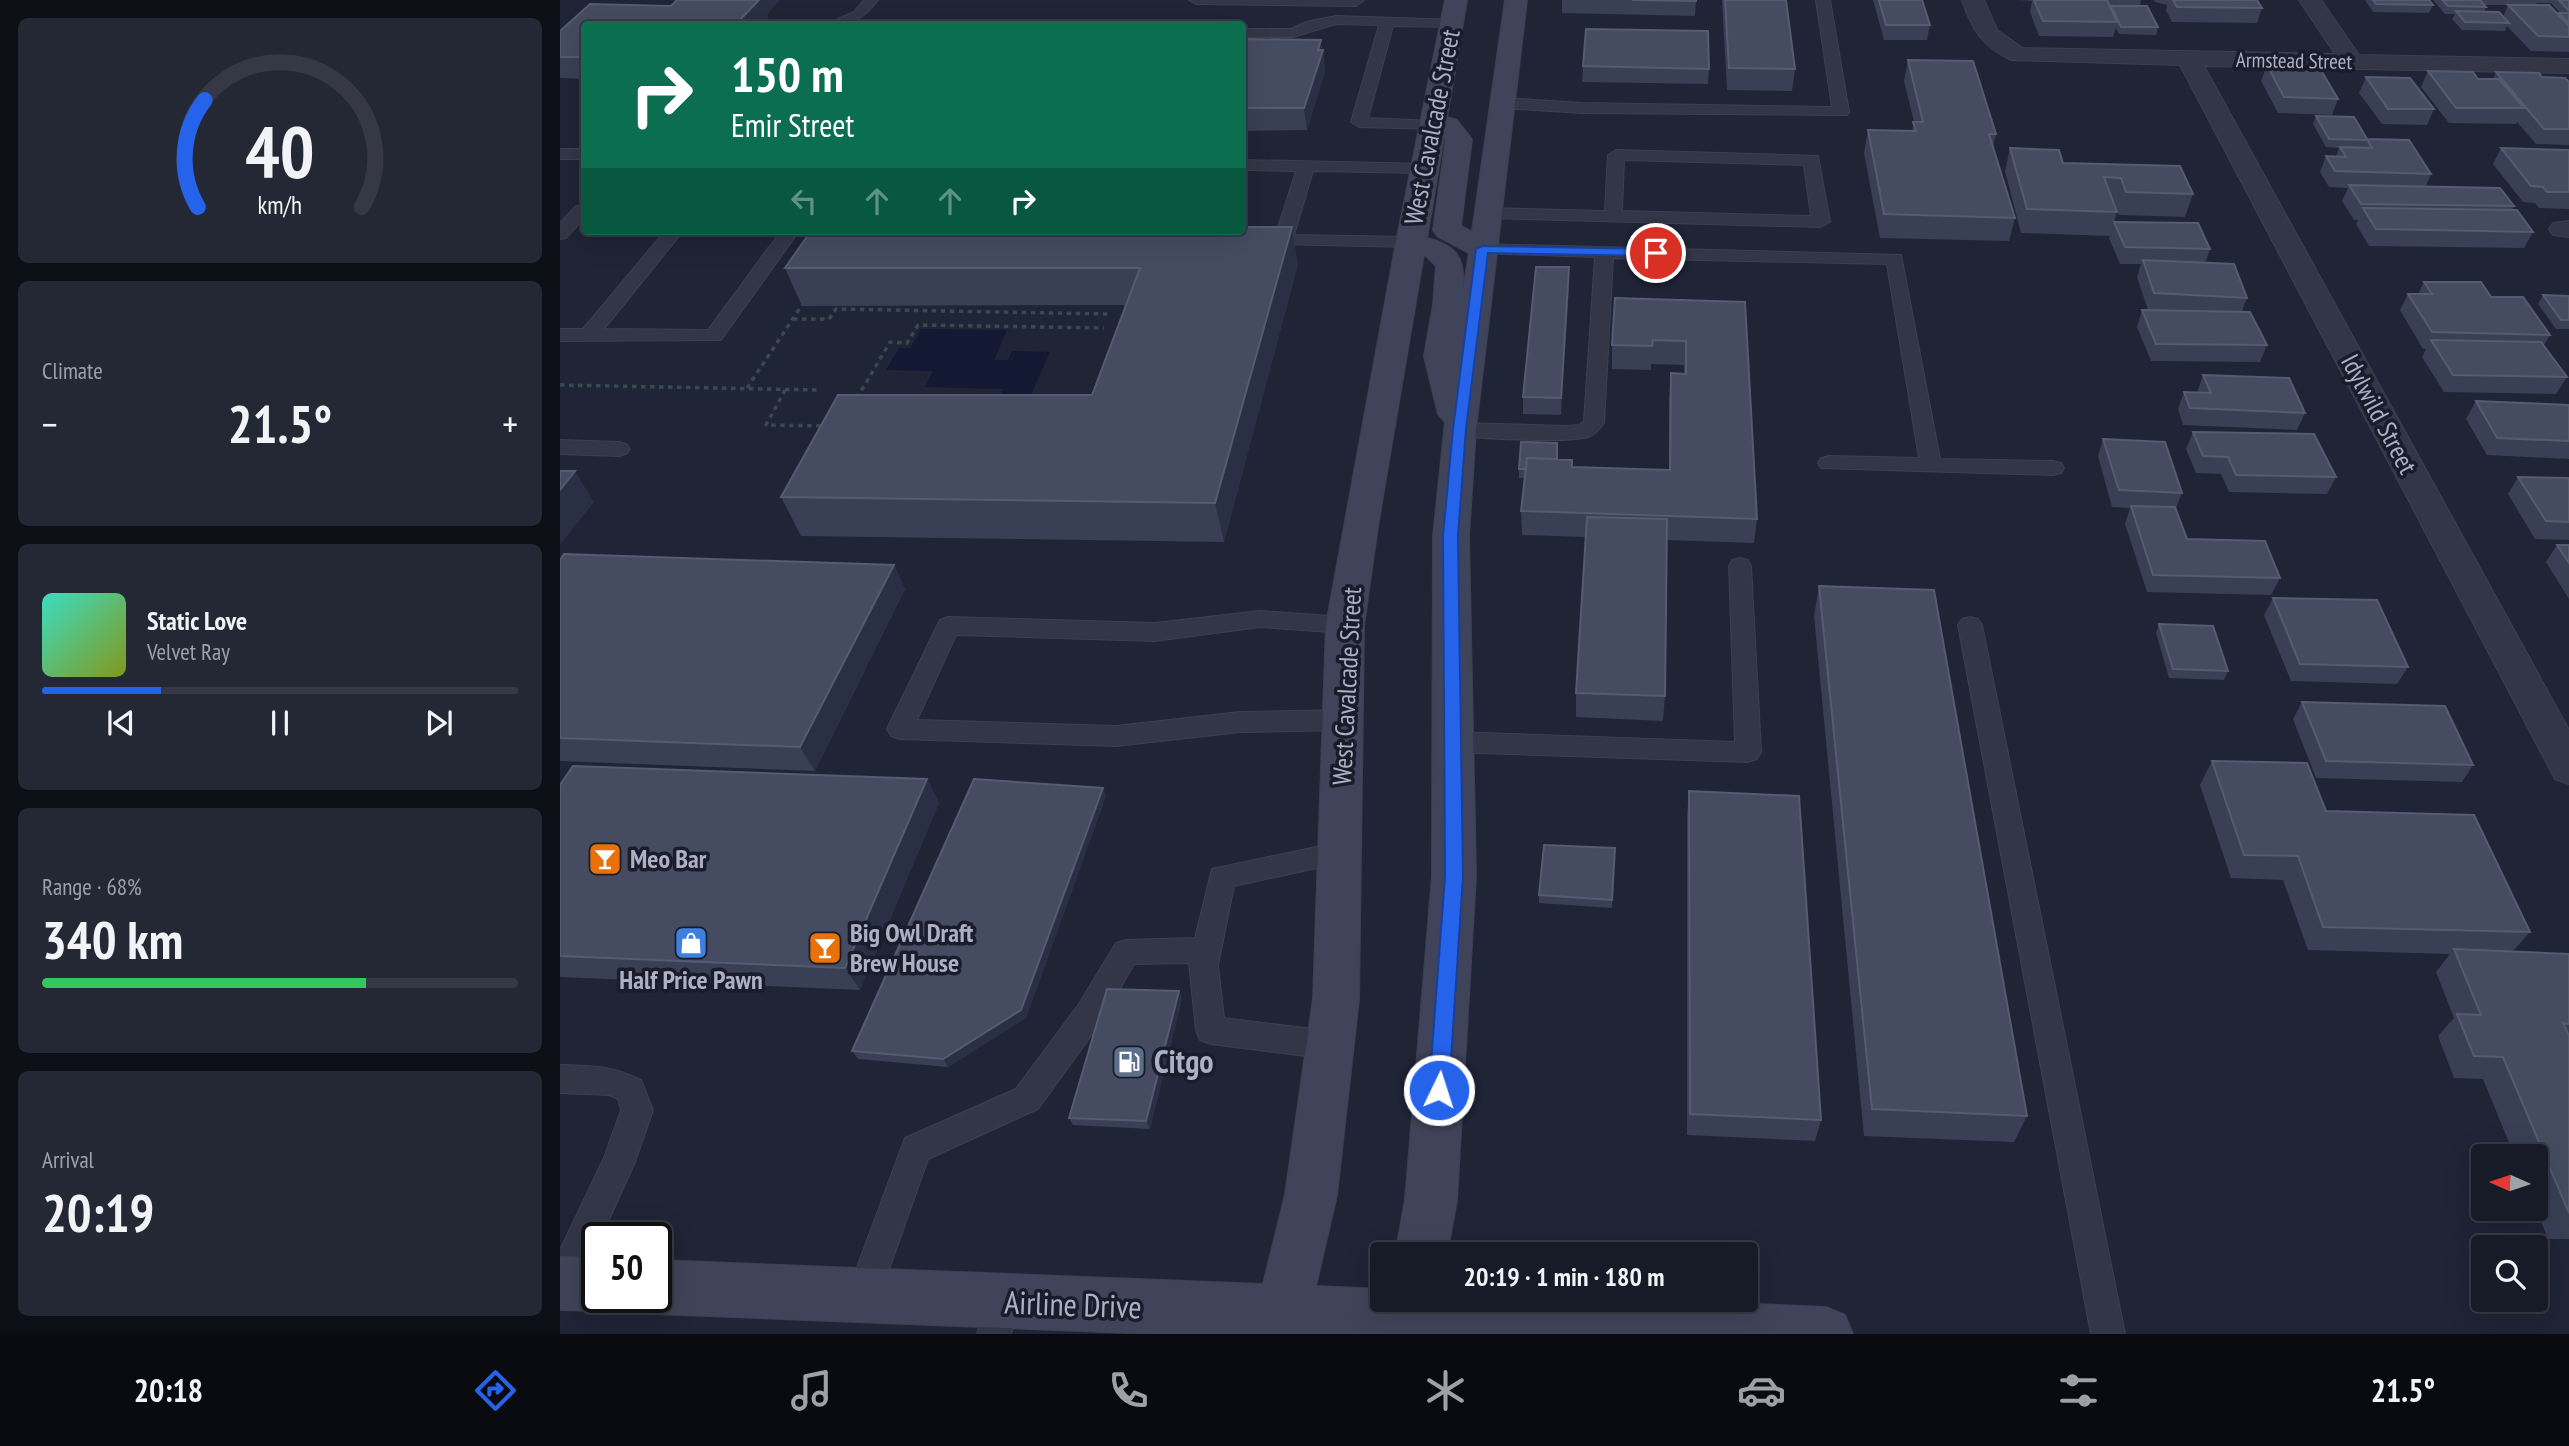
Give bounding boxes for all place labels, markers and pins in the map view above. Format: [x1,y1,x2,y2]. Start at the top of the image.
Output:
pin [1626,223,1686,283]
bar icon: Meo Bar [586,840,624,878]
place label: Meo Bar [630,842,707,875]
place label: Big Owl Draft Brew House [850,916,974,979]
shop icon: Half Price Pawn [672,924,710,962]
bar icon: Big Owl Draft Brew House [806,929,844,967]
place label: Half Price Pawn [619,963,763,996]
place label: Citgo [1154,1040,1214,1082]
fuel station icon: Citgo [1110,1043,1148,1081]

